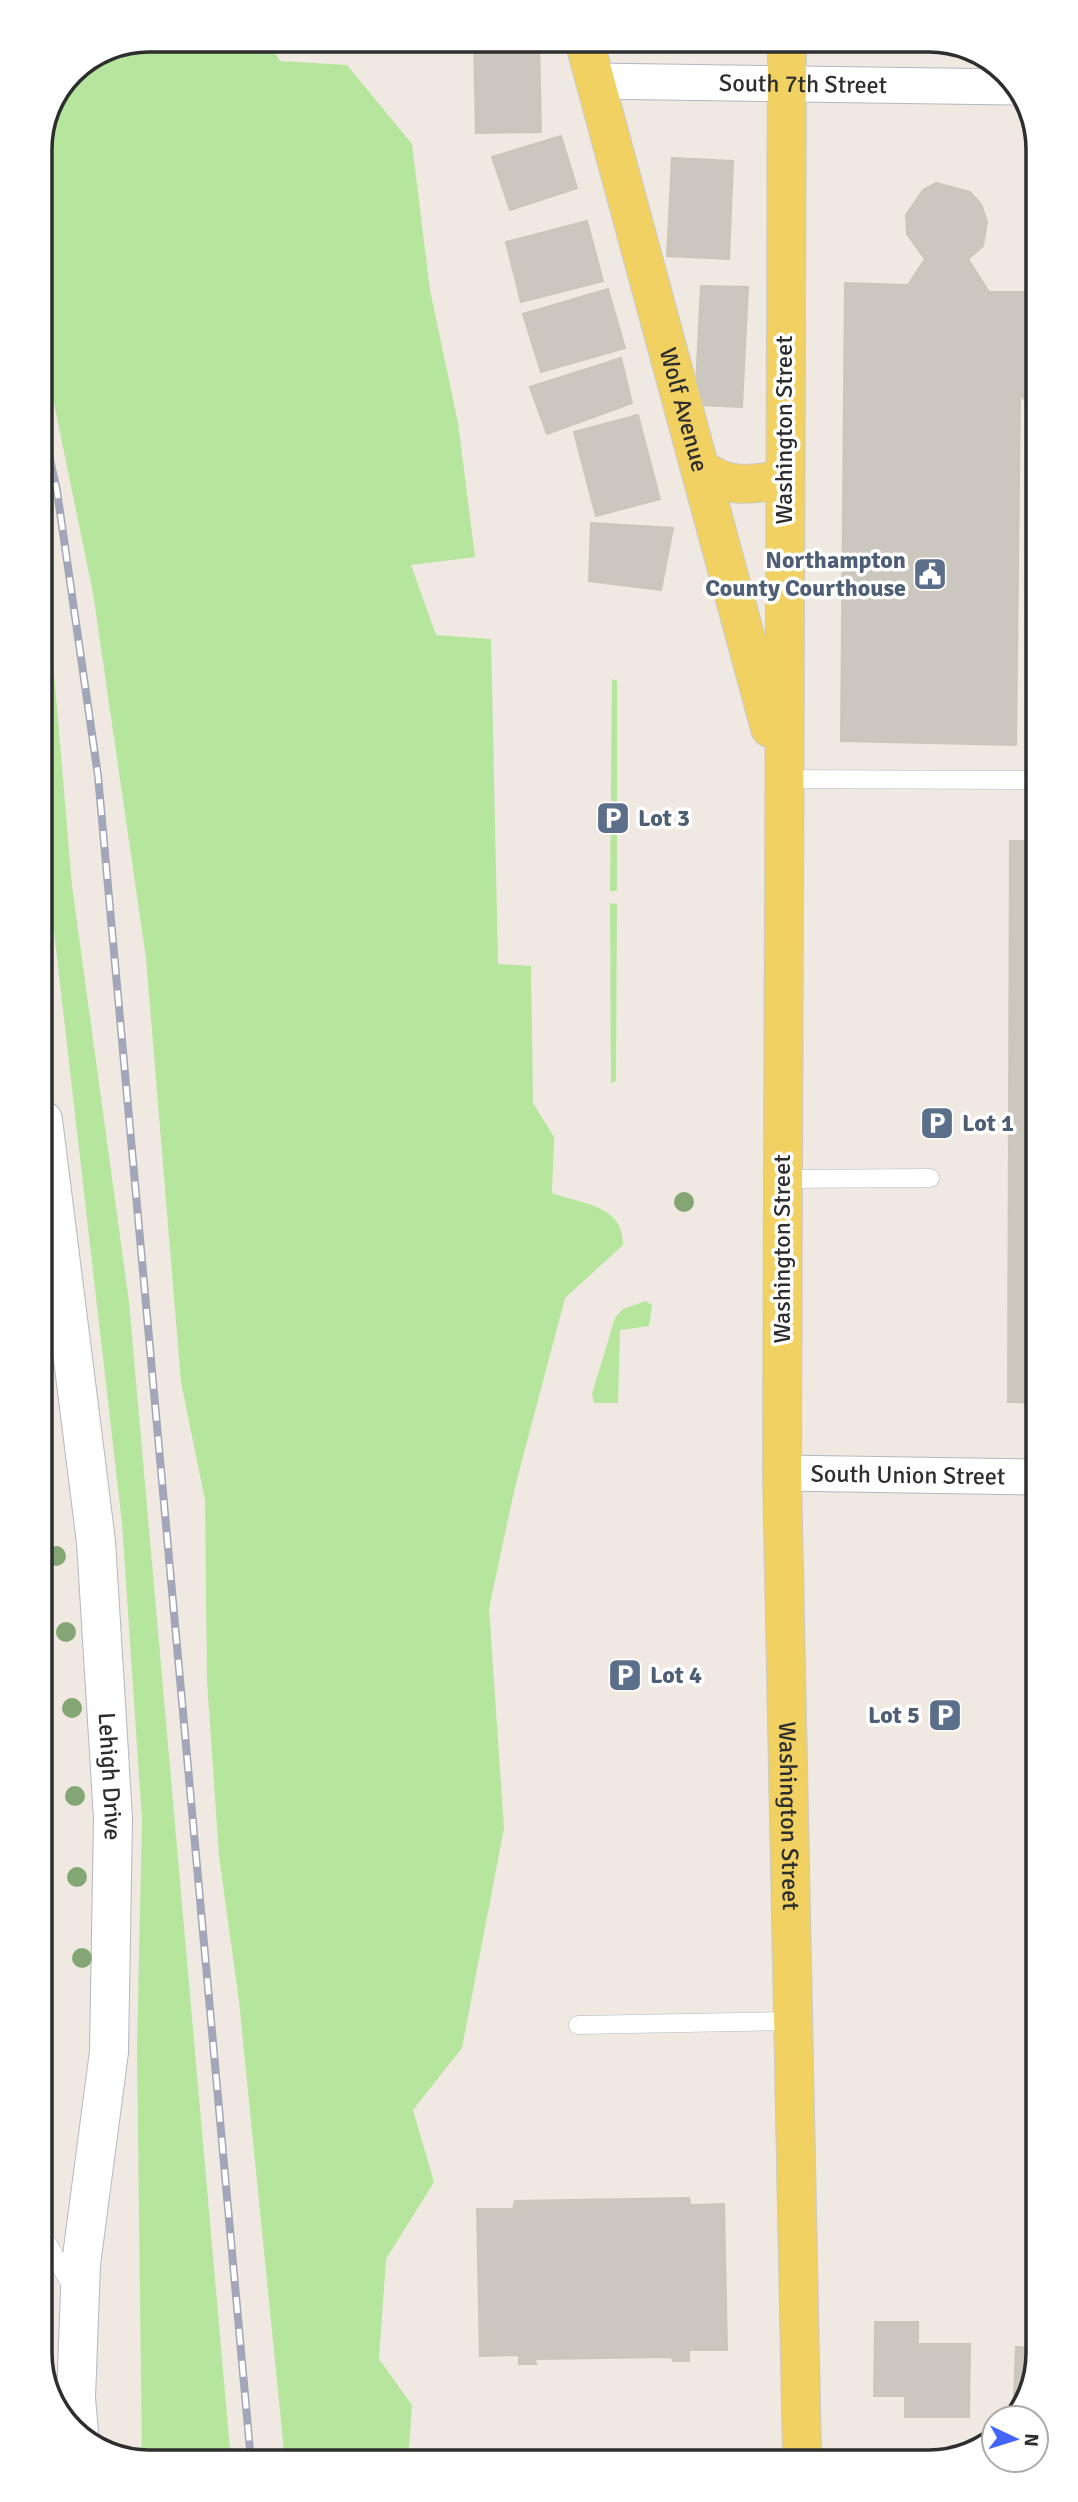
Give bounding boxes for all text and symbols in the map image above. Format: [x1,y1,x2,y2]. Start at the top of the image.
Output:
street label: South 7th Street [719,68,887,100]
street label: Washington Street [769,335,799,525]
street label: Wolf Avenue [653,344,715,475]
place label: Northampton County Courthouse [705,545,906,603]
public building icon: Northampton County Courthouse [911,555,949,593]
parking icon: Lot 3 [594,799,632,837]
place label: Lot 3 [638,803,690,833]
parking icon: Lot 1 [918,1104,956,1142]
place label: Lot 1 [962,1108,1014,1138]
street label: Washington Street [767,1154,797,1344]
street label: South Union Street [810,1458,1006,1492]
parking icon: Lot 4 [606,1656,644,1694]
place label: Lot 4 [650,1660,702,1690]
parking icon: Lot 5 [926,1696,964,1734]
place label: Lot 5 [868,1700,920,1730]
street label: Lehigh Drive [92,1711,128,1841]
street label: Washington Street [772,1721,806,1911]
north arrow [980,2404,1050,2474]
text: N [1019,2433,1043,2448]

